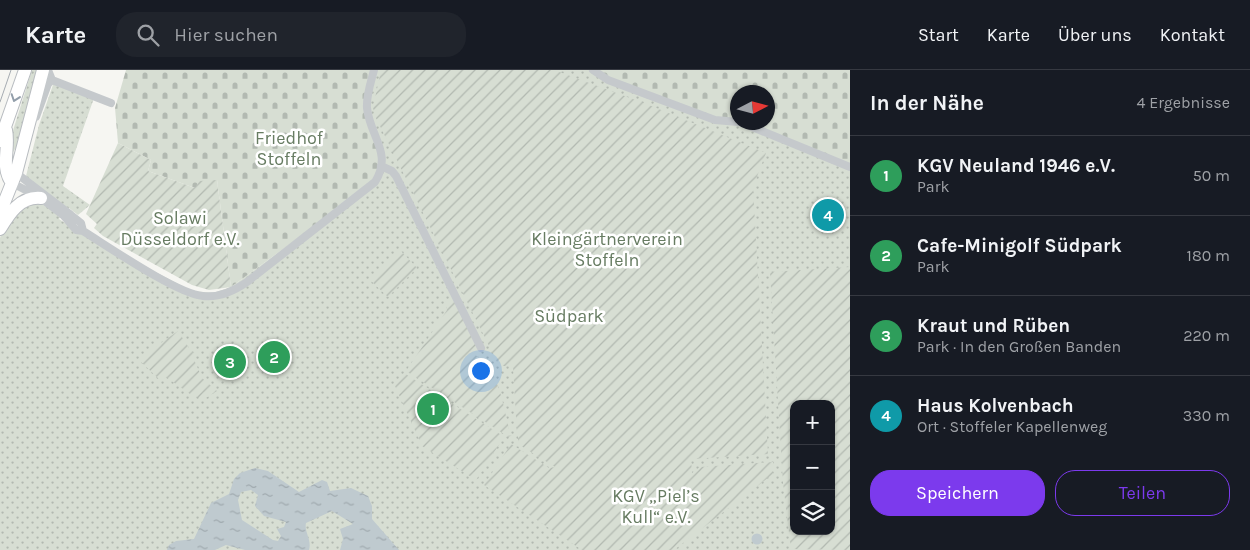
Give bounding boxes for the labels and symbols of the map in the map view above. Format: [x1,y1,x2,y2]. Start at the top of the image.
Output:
north arrow [730,85,775,130]
one-way arrow [11,93,21,102]
park label: Friedhof Stoffeln [255,127,324,170]
pin: 4 [812,196,844,234]
park label: Solawi Düsseldorf e.V. [120,207,240,250]
park label: Kleingärtnerverein Stoffeln [531,228,683,271]
park label: Südpark [534,305,604,327]
pin: 2 [258,338,290,376]
pin: 3 [214,343,246,381]
your location [468,358,494,384]
pin: 1 [417,390,449,428]
park label: KGV „Piel’s Kull“ e.V. [612,485,700,528]

